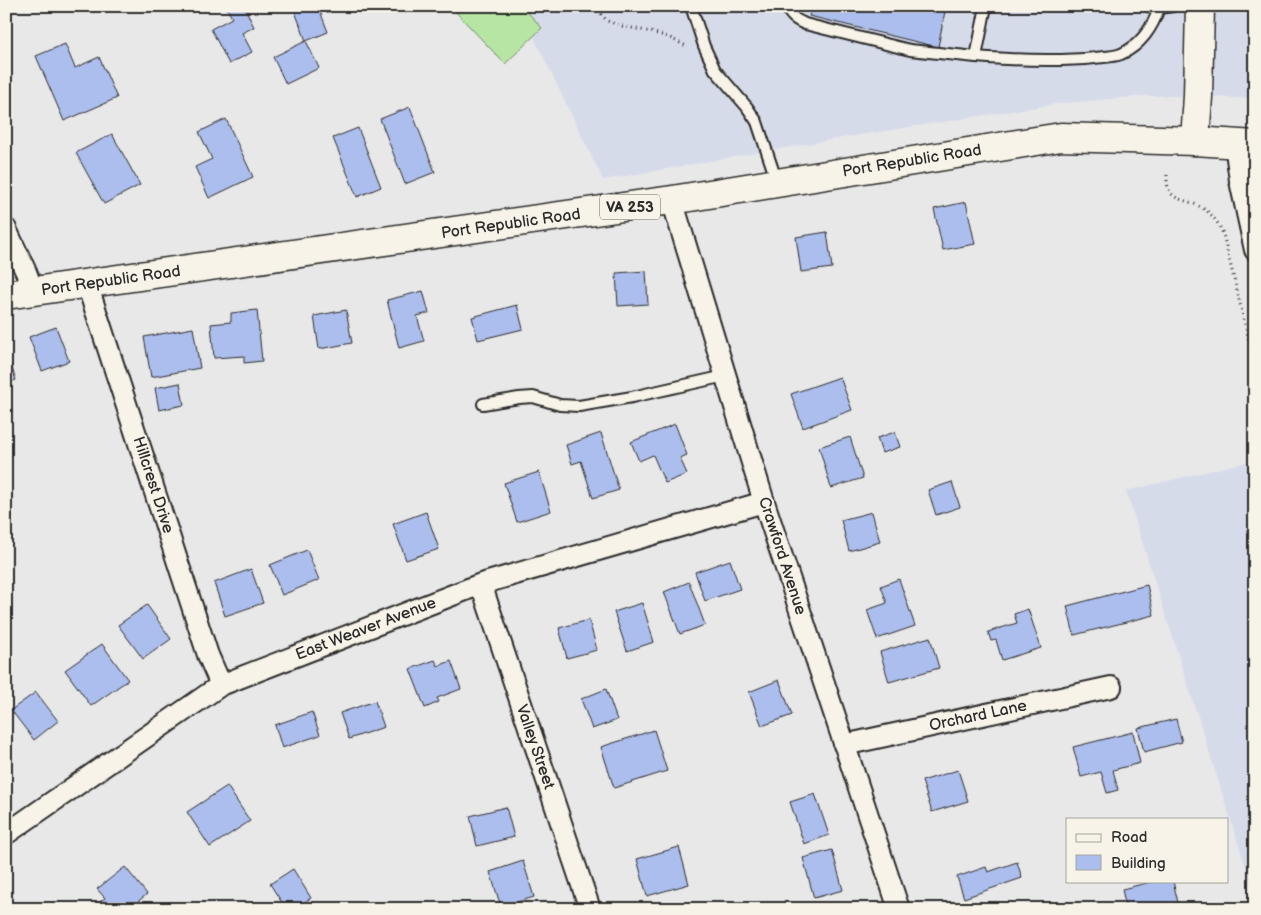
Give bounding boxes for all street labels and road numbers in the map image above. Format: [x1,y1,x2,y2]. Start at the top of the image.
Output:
street label: Port Republic Road [841,141,983,181]
road number: VA 253 [600,194,660,220]
street label: Port Republic Road [440,205,582,243]
street label: Port Republic Road [40,262,182,300]
street label: Hillcrest Drive [128,434,178,536]
street label: Crawford Avenue [754,495,810,618]
street label: East Weaver Avenue [293,593,439,665]
street label: Orchard Lane [927,696,1029,736]
street label: Valley Street [512,702,558,792]

